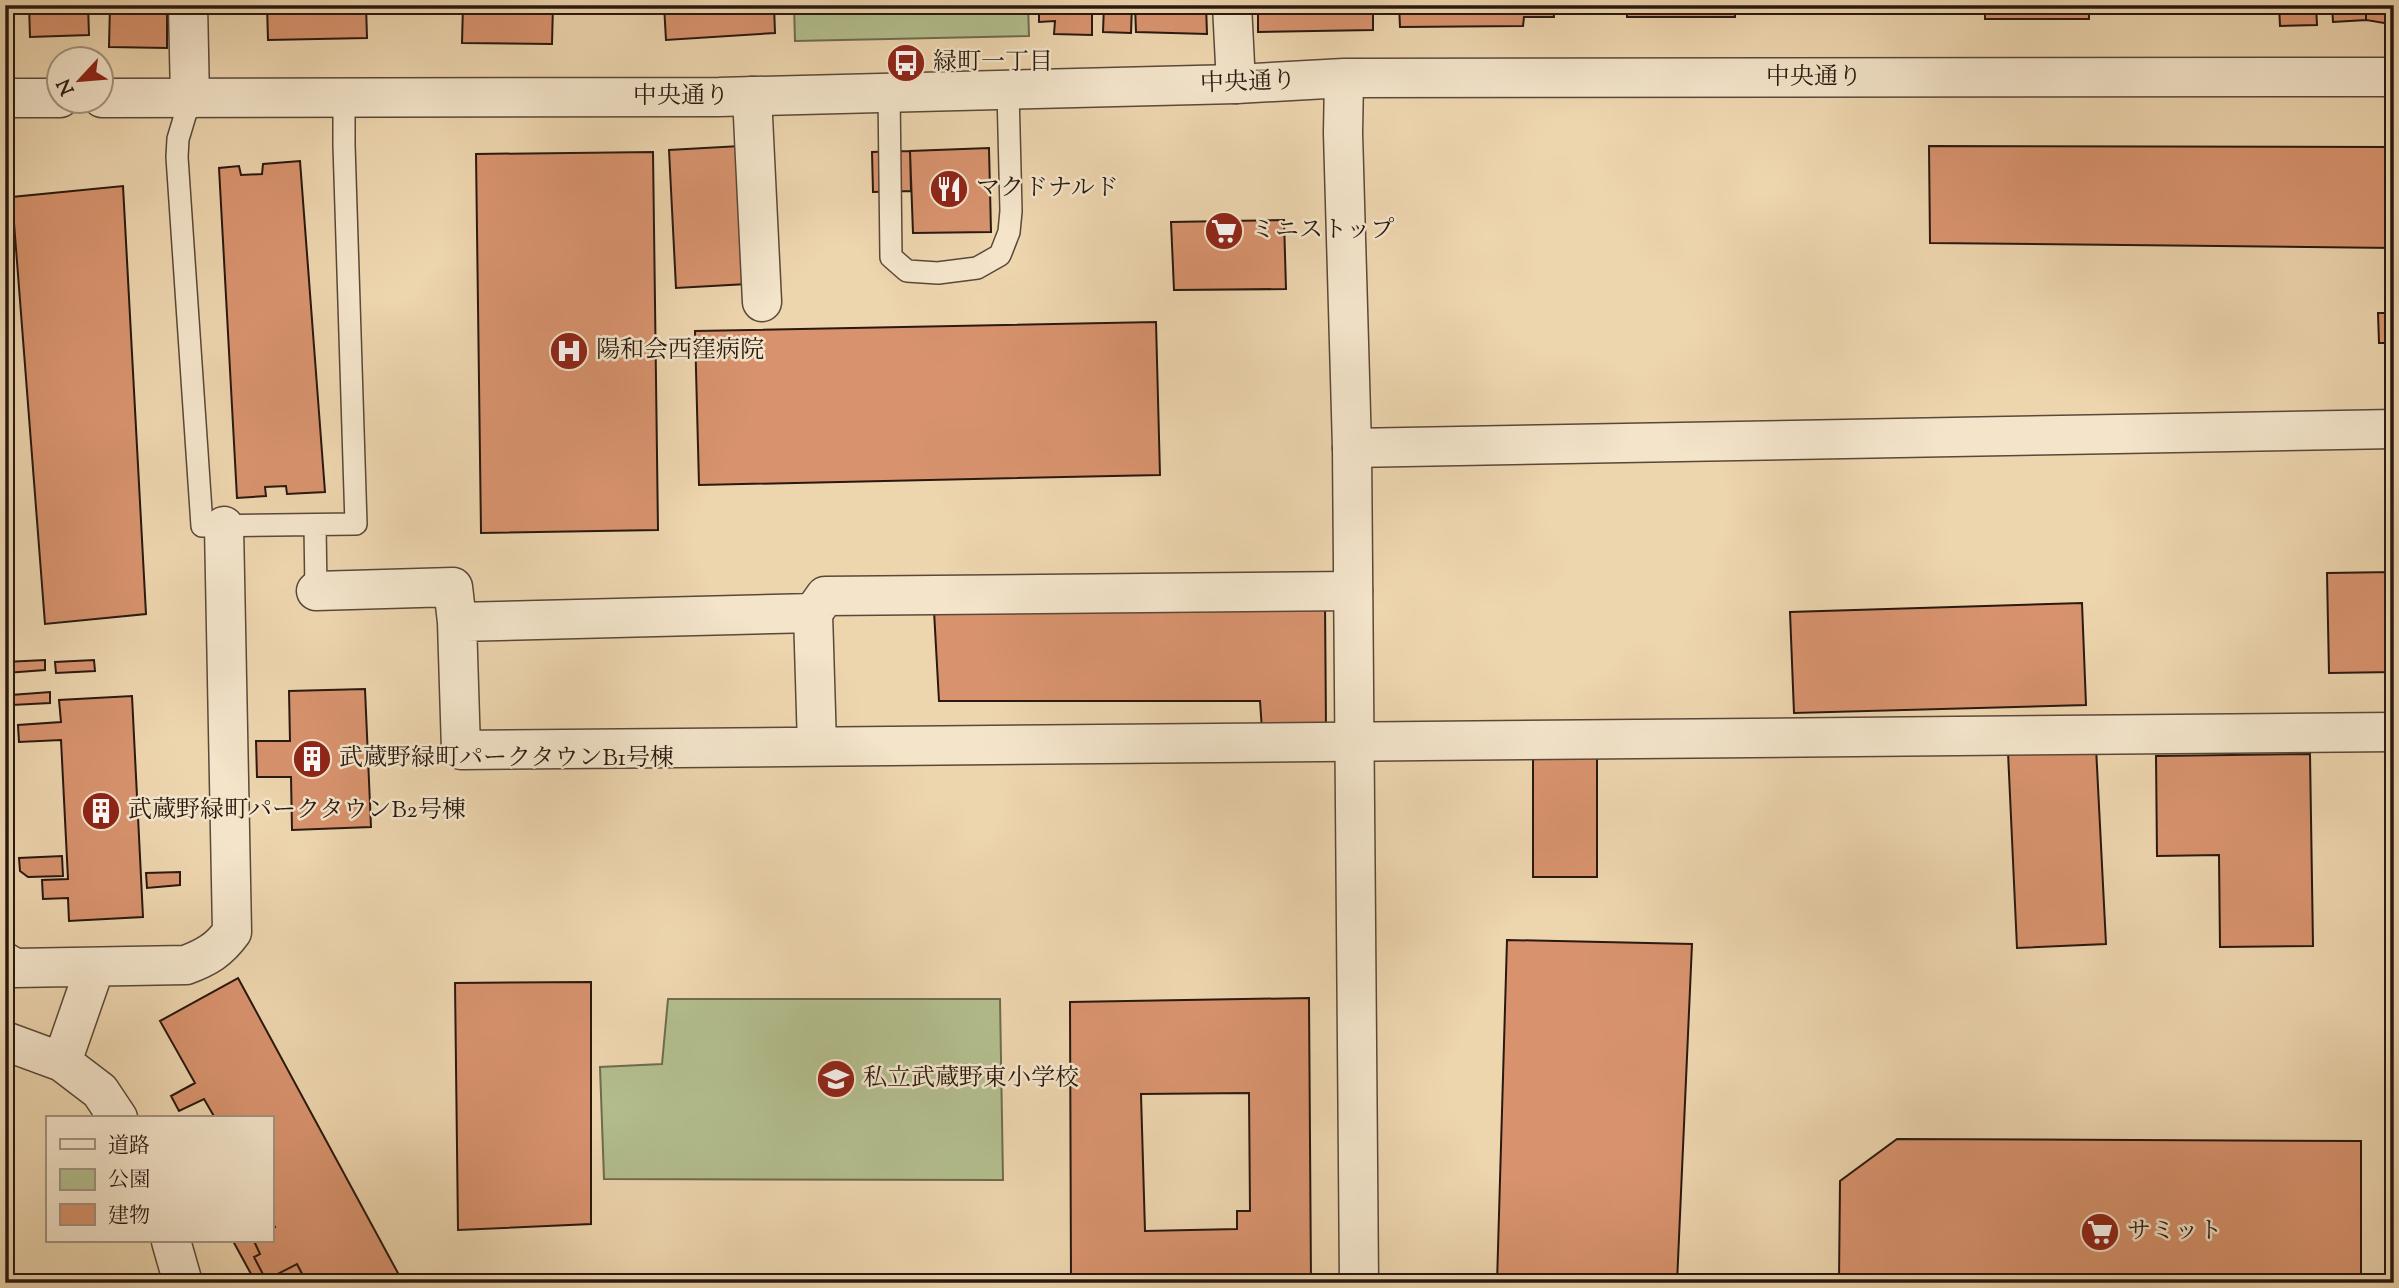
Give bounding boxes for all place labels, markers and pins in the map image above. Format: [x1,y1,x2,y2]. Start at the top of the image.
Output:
bus stop icon: 緑町一丁目 [885,42,927,84]
place label: 緑町一丁目 [933,46,1053,80]
restaurant icon: マクドナルド [928,168,970,210]
place label: マクドナルド [976,172,1119,206]
supermarket icon: ミニストップ [1203,210,1245,252]
place label: ミニストップ [1251,214,1394,248]
hospital icon: 陽和会西窪病院 [548,330,590,372]
place label: 陽和会西窪病院 [596,334,764,368]
building icon: 武蔵野緑町パークタウンB1号棟 [291,738,333,780]
place label: 武蔵野緑町パークタウンB1号棟 [339,742,674,776]
building icon: 武蔵野緑町パークタウンB2号棟 [80,790,122,832]
place label: 武蔵野緑町パークタウンB2号棟 [128,794,466,828]
school or university icon: 私立武蔵野東小学校 [815,1058,857,1100]
place label: 私立武蔵野東小学校 [863,1062,1079,1096]
supermarket icon: サミット [2079,1211,2121,1253]
place label: サミット [2127,1215,2223,1249]

